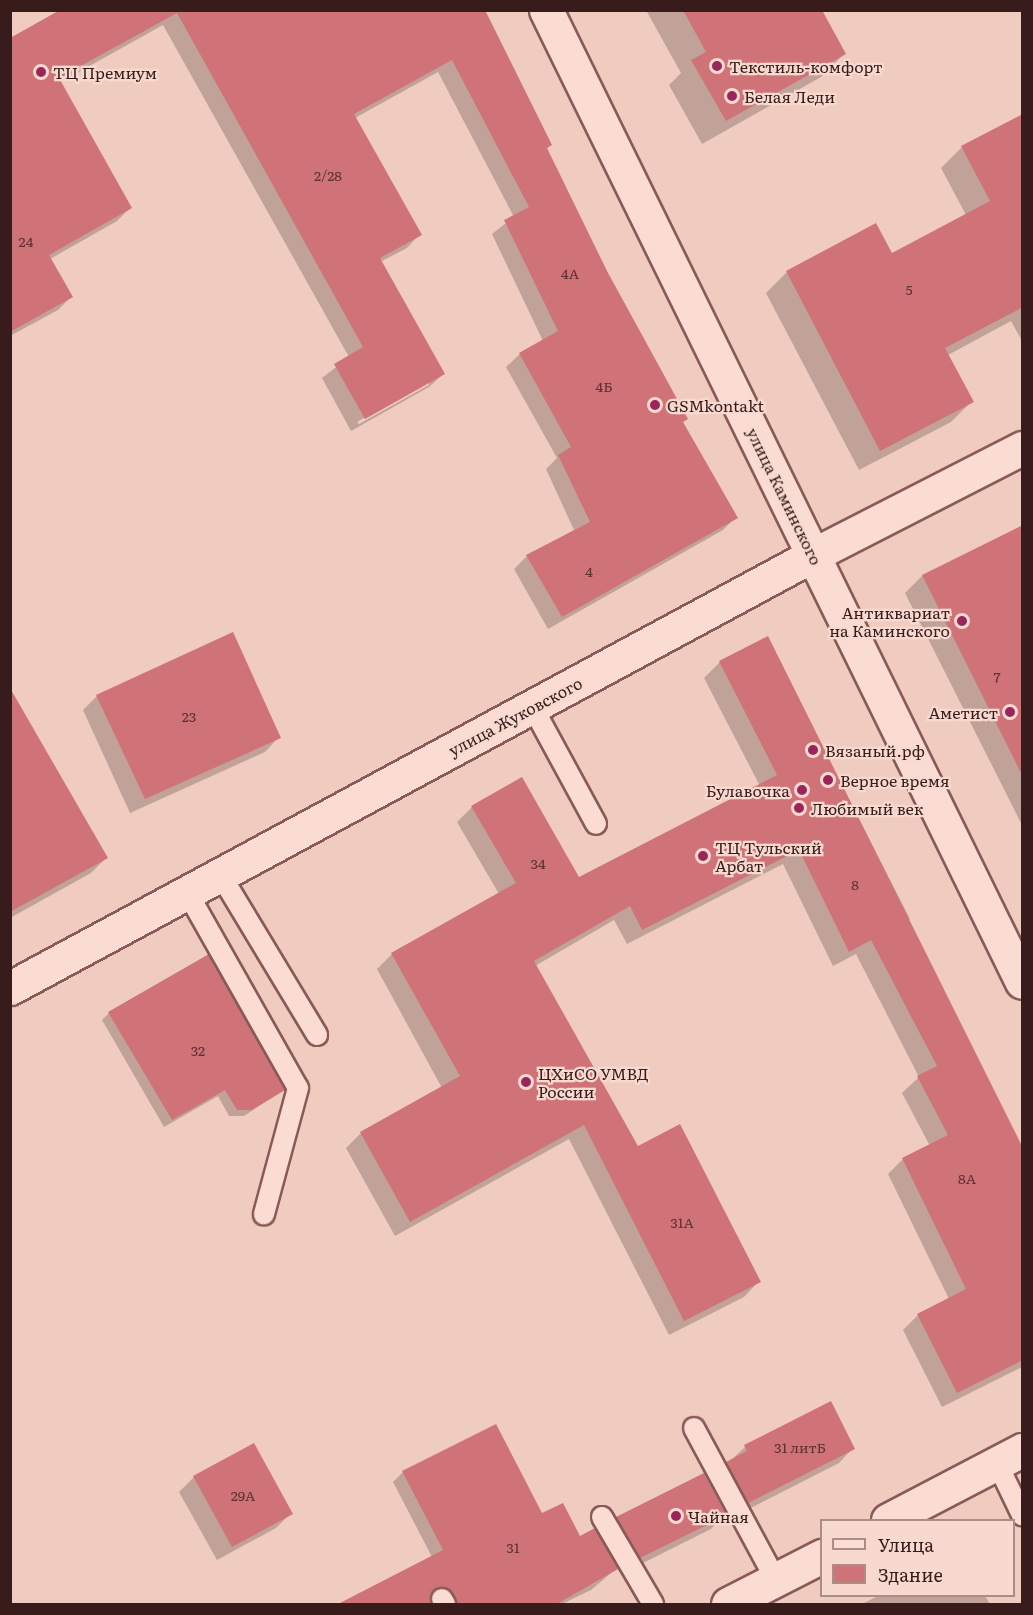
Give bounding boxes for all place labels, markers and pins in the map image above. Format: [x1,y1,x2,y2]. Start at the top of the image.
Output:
place label: Текстиль-комфорт [729,56,883,76]
marker: Текстиль-комфорт [710,59,724,73]
place label: ТЦ Премиум [53,62,157,82]
marker: ТЦ Премиум [34,65,48,79]
place label: Белая Леди [744,86,835,106]
marker: Белая Леди [725,89,739,103]
place label: GSMkontakt [667,395,764,415]
marker: GSMkontakt [648,398,662,412]
place label: Антиквариат на Каминского [829,602,950,640]
marker: Антиквариат на Каминского [955,614,969,628]
place label: Аметист [928,702,998,722]
marker: Аметист [1003,705,1017,719]
place label: Вязаный.рф [825,740,925,760]
marker: Вязаный.рф [806,743,820,757]
place label: Верное время [840,770,950,790]
marker: Верное время [821,773,835,787]
place label: Булавочка [706,780,790,800]
marker: Булавочка [795,783,809,797]
place label: Любимый век [811,798,923,818]
marker: Любимый век [792,801,806,815]
place label: ТЦ Тульский Арбат [715,837,822,875]
marker: ТЦ Тульский Арбат [696,849,710,863]
place label: ЦХиСО УМВД России [538,1063,649,1101]
marker: ЦХиСО УМВД России [519,1075,533,1089]
place label: Чайная [688,1506,749,1526]
marker: Чайная [669,1509,683,1523]

